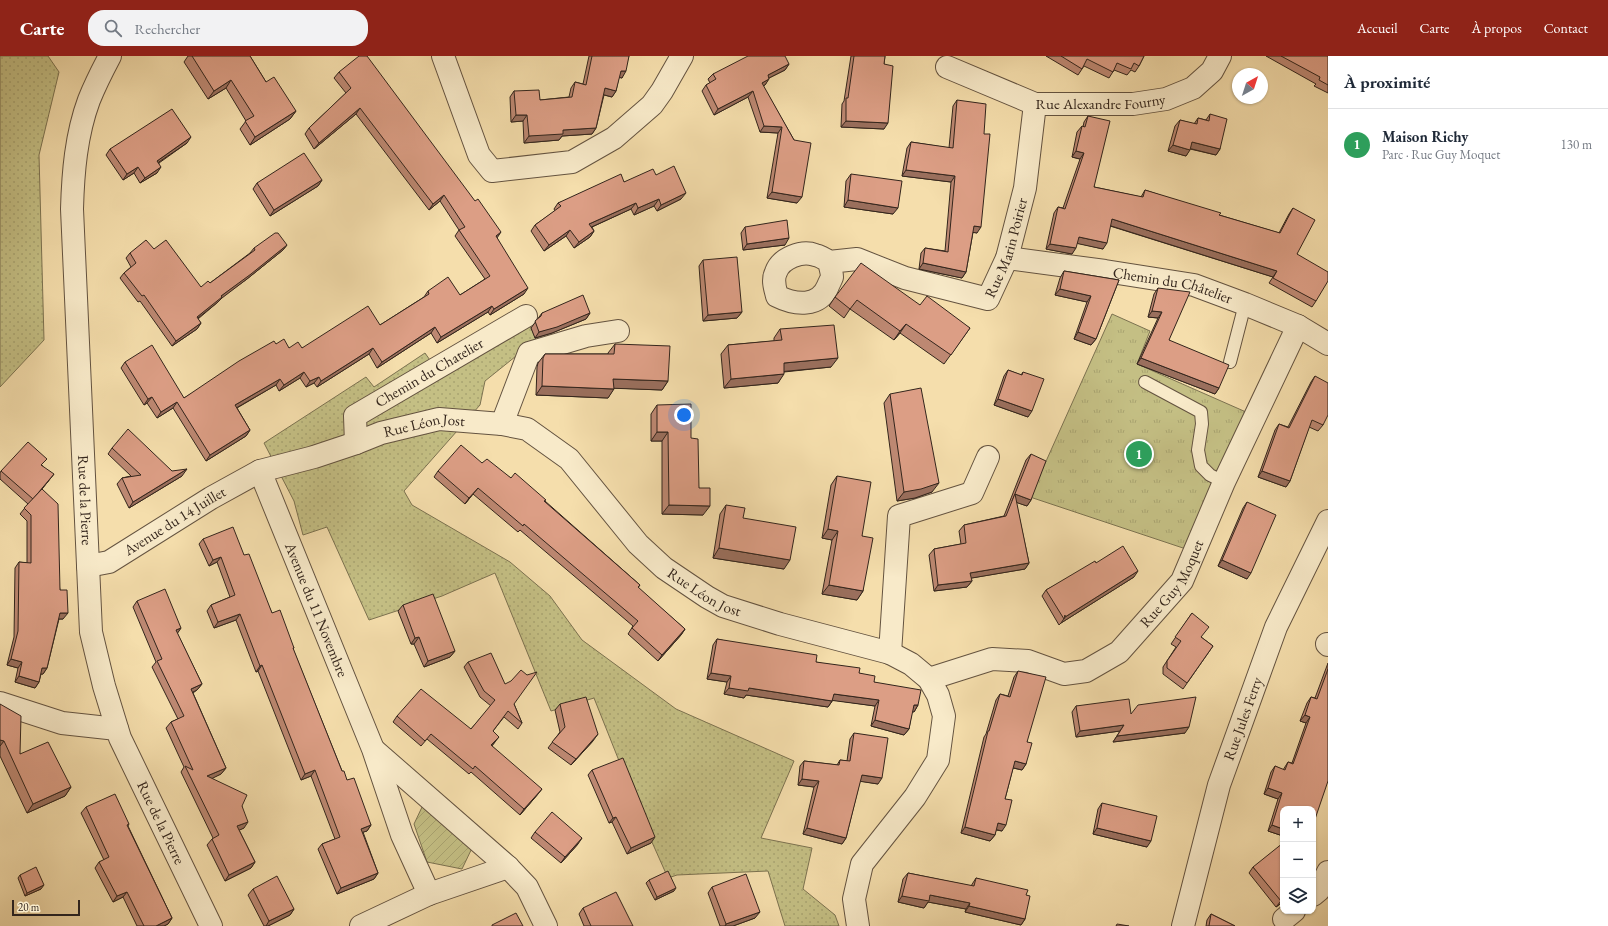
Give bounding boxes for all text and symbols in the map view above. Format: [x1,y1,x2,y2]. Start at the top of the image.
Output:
search box [88,10,368,46]
text: Carte [20,16,64,41]
icon: search [102,17,124,39]
text: Rechercher [134,19,200,38]
text: Accueil [1357,19,1398,37]
text: Carte [1420,19,1450,37]
text: À propos [1472,19,1522,37]
text: Contact [1544,19,1588,37]
north arrow [1232,68,1268,104]
text: À proximité [1344,71,1430,93]
street label: Rue Alexandre Fourny [1035,89,1167,113]
text: Maison Richy [1382,127,1469,146]
text: 1 [1354,136,1360,153]
text: 130 m [1561,136,1592,153]
text: Parc · Rue Guy Moquet [1382,146,1500,163]
street label: Rue Marin Poirier [980,196,1031,301]
street label: Chemin du Châtelier [1112,262,1235,307]
street label: Chemin du Chatelier [371,333,487,411]
your location [674,405,694,425]
street label: Rue Léon Jost [382,409,466,441]
pin: 1 [1126,439,1152,469]
street label: Rue de la Pierre [74,455,97,546]
street label: Avenue du 14 Juillet [119,482,229,560]
street label: Rue Guy Moquet [1135,536,1208,631]
street label: Avenue du 11 Novembre [281,539,353,680]
street label: Rue Léon Jost [664,563,744,620]
street label: Rue Jules Ferry [1219,674,1266,763]
street label: Rue de la Pierre [133,778,190,867]
map controls [1280,806,1316,914]
button: + [1280,806,1316,842]
button: − [1280,842,1316,878]
button: layers [1280,878,1316,914]
scale bar [12,898,80,917]
text: 20 m [18,900,39,914]

